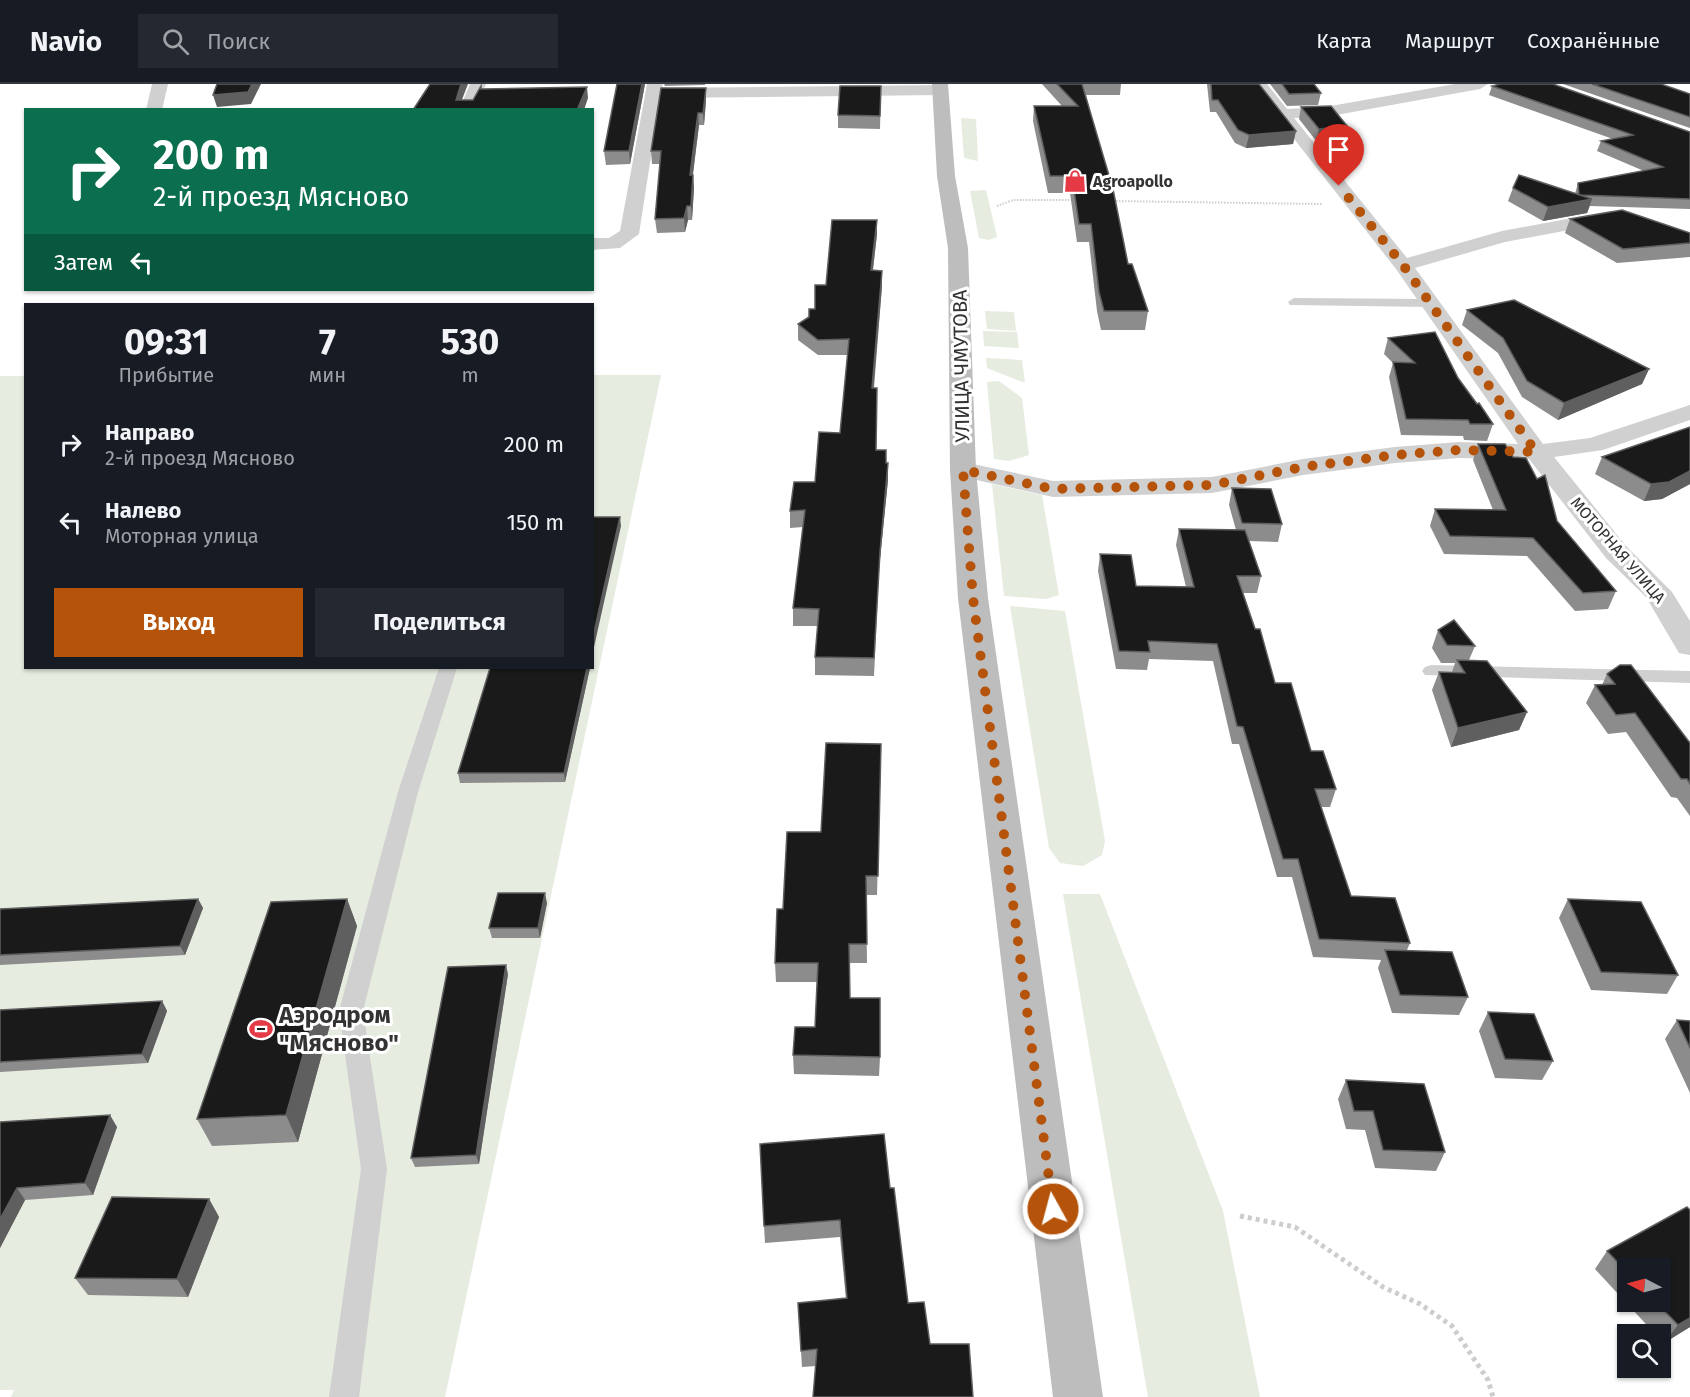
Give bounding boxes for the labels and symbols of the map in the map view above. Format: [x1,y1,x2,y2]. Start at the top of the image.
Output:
pin [1313,124,1364,186]
shop icon: Agroapollo [1062,168,1088,194]
place label: Agroapollo [1092,172,1173,191]
street label: УЛИЦА ЧМУТОВА [948,289,974,443]
street label: МОТОРНАЯ УЛИЦА [1567,493,1670,608]
place label: Аэродром "Мясново" [278,1001,399,1057]
sports icon: Аэродром "Мясново" [248,1016,274,1042]
position arrow [1021,1177,1085,1241]
north arrow [1617,1258,1671,1312]

